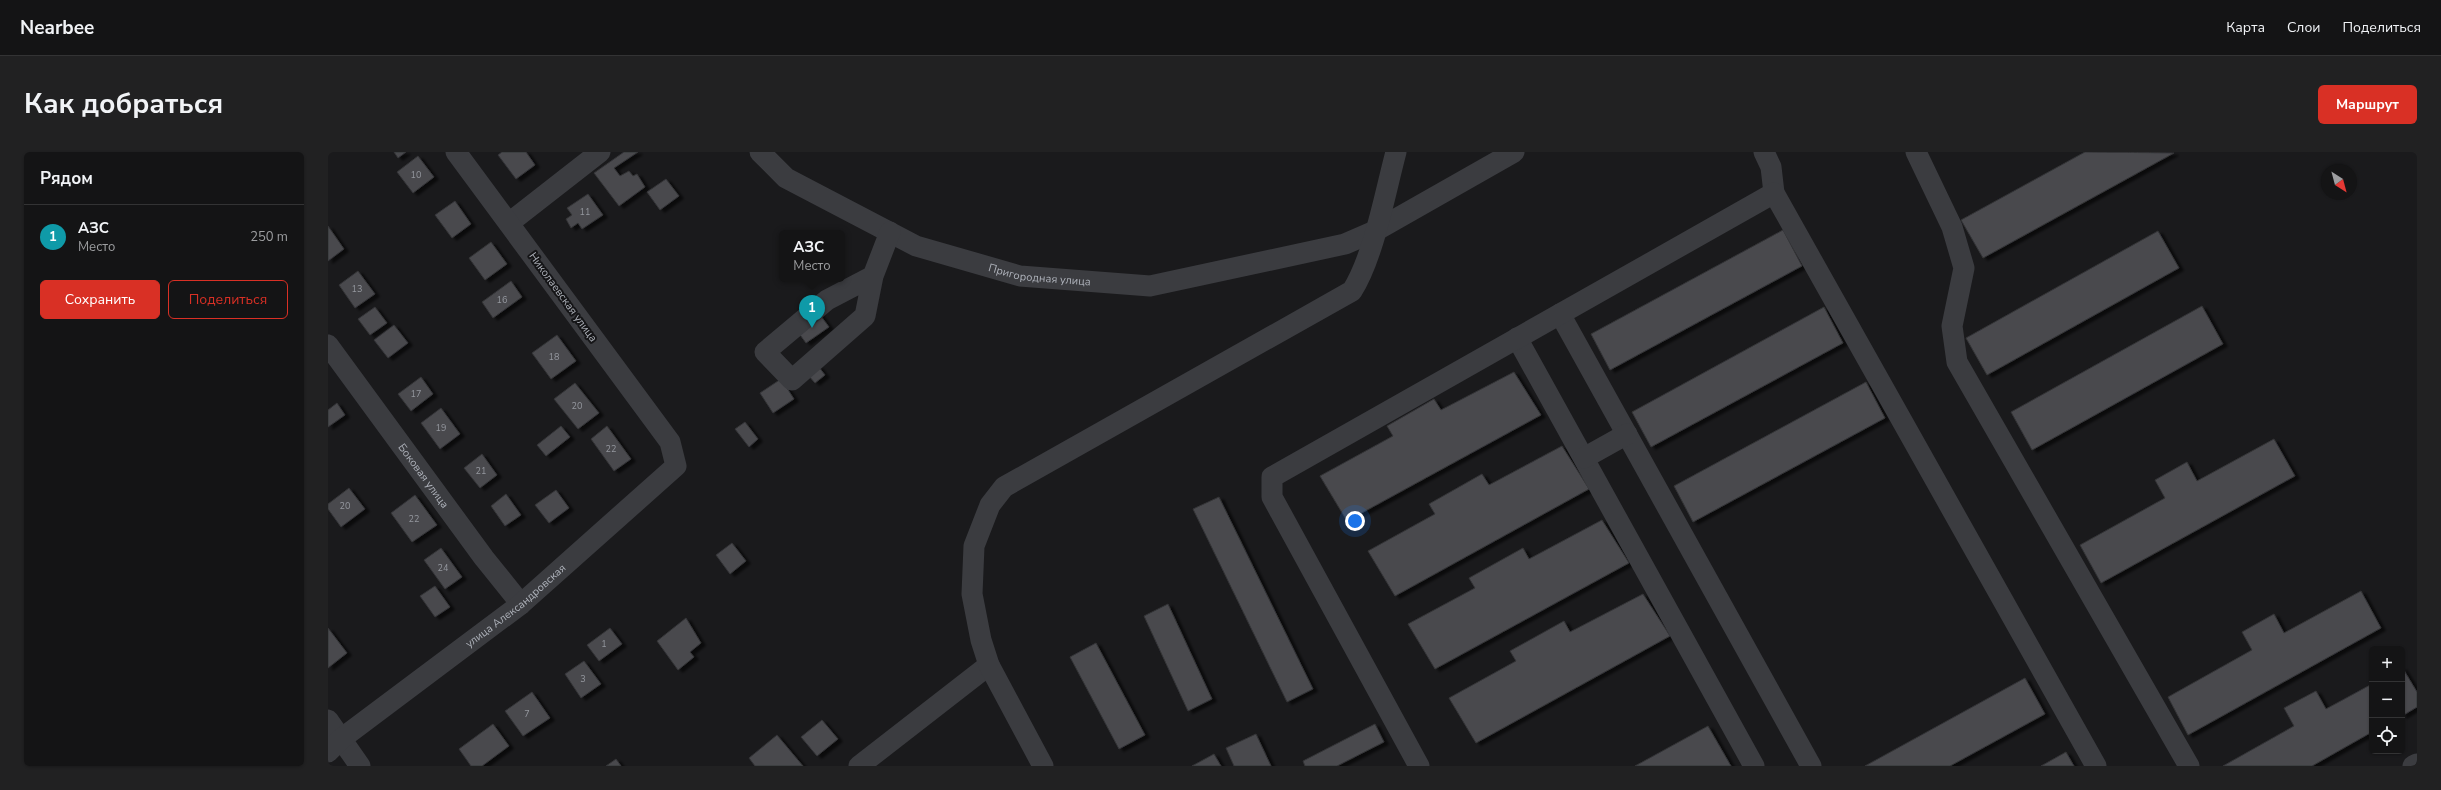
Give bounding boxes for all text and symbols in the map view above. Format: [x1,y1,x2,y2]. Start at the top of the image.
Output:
text: Nearbee [20,15,94,41]
text: Карта [2226,18,2265,37]
text: Слои [2287,18,2321,37]
text: Поделиться [2343,18,2421,37]
text: Как добраться [24,85,223,123]
button: Маршрут [2318,85,2417,124]
north arrow [2321,164,2357,200]
text: Рядом [40,167,93,190]
house number: 10 [411,169,421,181]
house number: 11 [580,206,590,218]
text: АЗС [78,218,109,238]
text: 1 [49,228,57,246]
text: 250 m [250,228,288,246]
popup [779,230,845,282]
text: АЗС [793,237,824,257]
text: Место [78,238,115,256]
street label: Николаевская улица [525,249,601,345]
text: Место [793,257,831,275]
street label: Пригородная улица [987,260,1091,289]
button: Сохранить [40,280,160,319]
button: Поделиться [168,280,288,319]
house number: 13 [352,283,362,295]
house number: 16 [497,294,507,306]
pin: 1 [799,295,825,328]
house number: 18 [549,351,559,363]
house number: 17 [411,388,421,400]
house number: 20 [572,400,582,412]
house number: 19 [436,422,446,434]
street label: Боковая улица [395,440,453,511]
house number: 22 [606,443,616,455]
house number: 21 [476,465,486,477]
house number: 20 [340,500,350,512]
your location [1345,511,1365,531]
house number: 22 [409,513,419,525]
street label: улица Александровская [462,560,569,651]
house number: 24 [438,562,449,574]
house number: 1 [601,638,607,650]
map controls [2369,646,2405,754]
button: + [2369,646,2405,682]
house number: 3 [580,673,586,685]
button: − [2369,682,2405,718]
house number: 7 [524,708,530,720]
button: locate [2369,718,2405,754]

